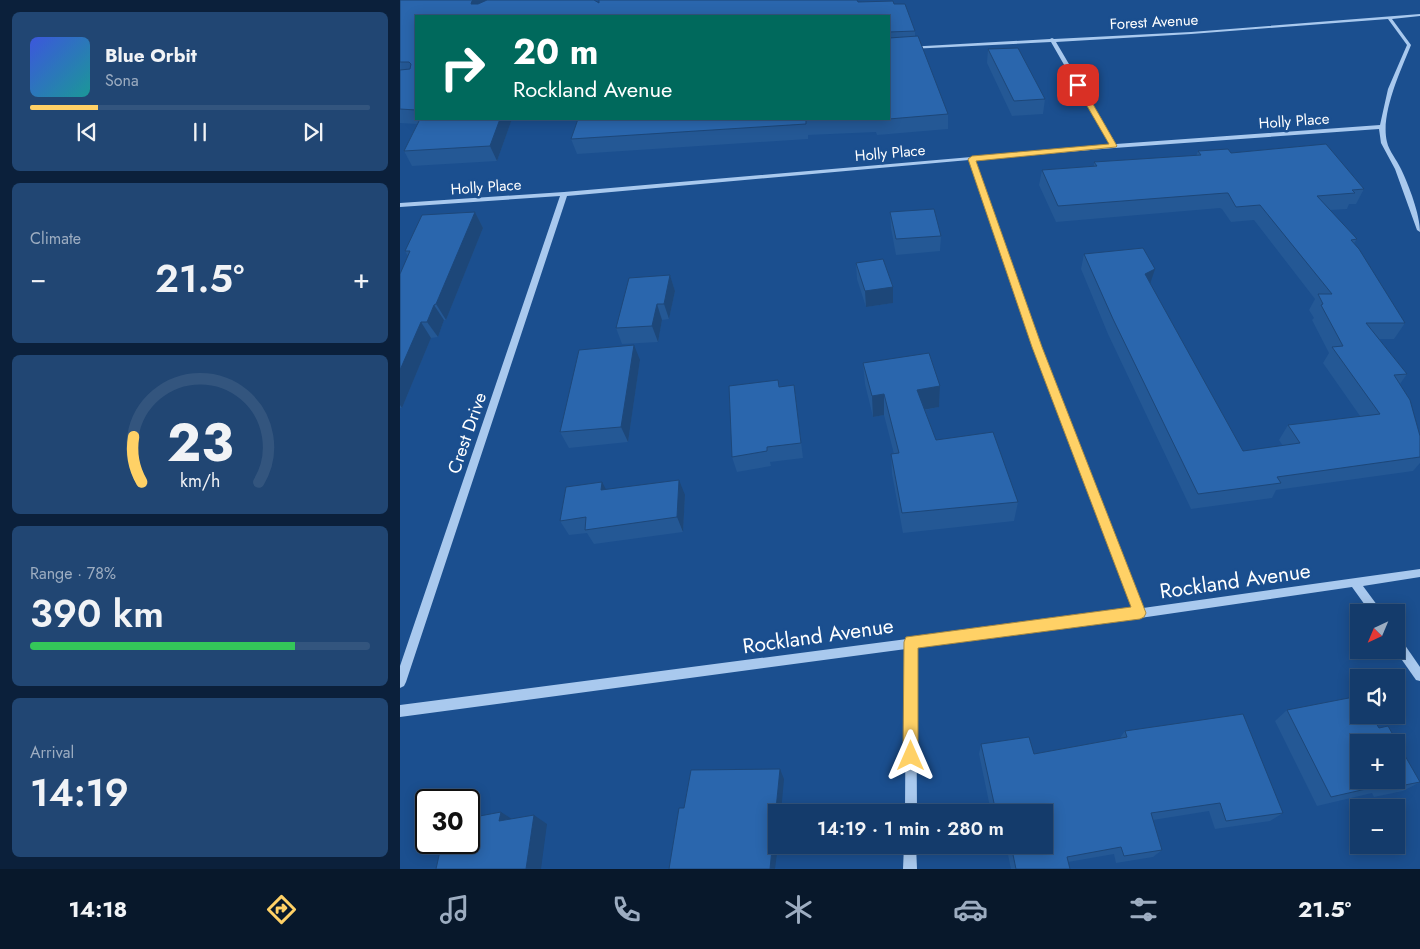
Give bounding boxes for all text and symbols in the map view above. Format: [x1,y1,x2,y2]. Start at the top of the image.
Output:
street label: Forest Avenue [1109,9,1199,35]
text: 20 m [513,27,598,77]
icon: right [430,35,495,100]
text: Blue Orbit [105,42,197,69]
pin [1057,64,1099,106]
text: Sona [105,69,139,92]
icon: arrive [1064,71,1092,99]
text: Rockland Avenue [513,73,672,105]
street label: Holly Place [1258,108,1330,134]
icon: previous [73,118,101,146]
icon: pause [186,118,214,146]
icon: next [299,118,327,146]
street label: Holly Place [854,139,926,167]
street label: Holly Place [450,174,522,200]
text: Climate [30,227,81,250]
text: 21.5° [155,251,244,306]
text: − [30,258,47,299]
text: + [353,258,370,299]
street label: Crest Drive [441,389,493,477]
text: 23 [167,405,233,481]
text: km/h [180,468,220,494]
street label: Rockland Avenue [1158,556,1313,606]
text: Range · 78% [30,562,116,585]
text: 390 km [30,586,164,641]
north arrow [1350,604,1405,659]
map controls [1350,604,1405,854]
street label: Rockland Avenue [741,611,896,661]
button: sound [1350,669,1405,724]
position arrow [884,729,936,781]
button: + [1350,734,1405,789]
text: Arrival [30,741,74,764]
text: 14:19 [30,765,129,820]
speed limit sign: 30 [415,789,480,854]
button: − [1350,799,1405,854]
text: 14:19 · 1 min · 280 m [817,815,1004,842]
icon: directions [264,892,299,927]
icon: music [437,892,472,927]
icon: phone [609,892,644,927]
icon: climate [781,892,816,927]
icon: car [953,892,988,927]
icon: filters [1126,892,1161,927]
text: 14:18 [69,893,127,925]
text: 21.5° [1298,893,1351,925]

